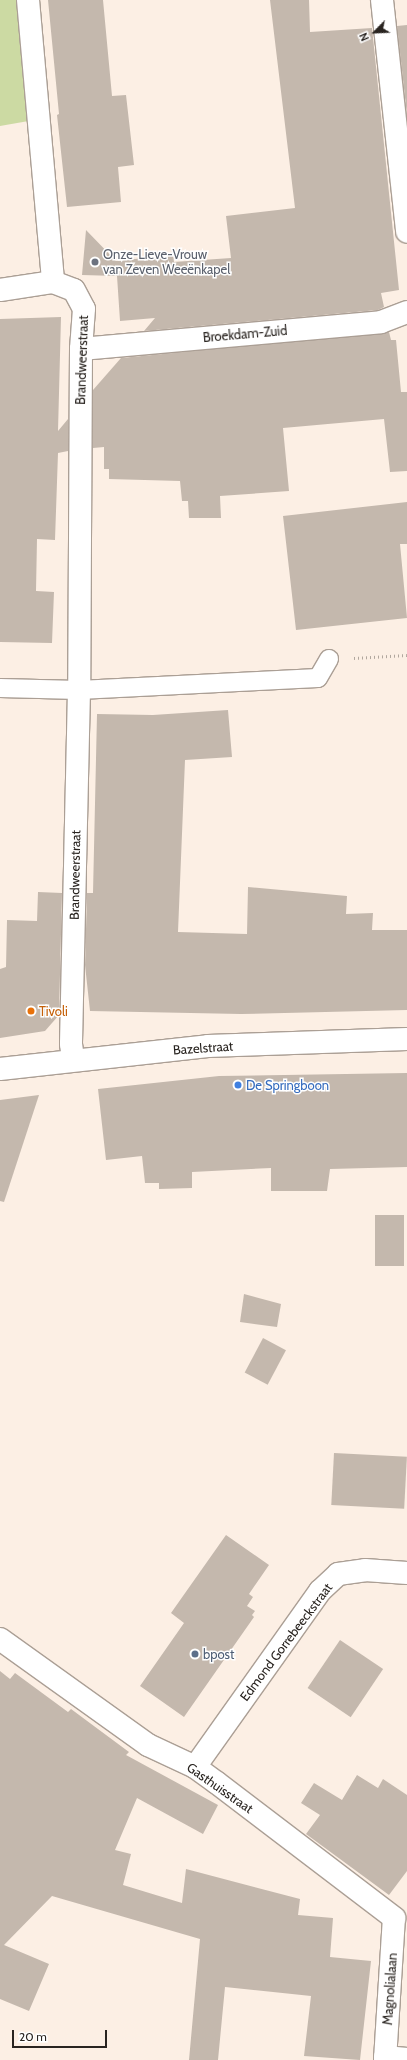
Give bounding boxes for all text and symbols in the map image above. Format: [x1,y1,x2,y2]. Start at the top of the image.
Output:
north arrow [355,12,395,52]
text: N [356,30,372,43]
place label: Onze-Lieve-Vrouw van Zeven Weeënkapel [103,247,230,278]
marker: Onze-Lieve-Vrouw van Zeven Weeënkapel [90,257,100,267]
street label: Brandweerstraat [73,315,91,405]
street label: Broekdam-Zuid [202,323,288,345]
street label: Brandweerstraat [66,830,84,920]
place label: Tivoli [39,1003,68,1019]
marker: Tivoli [26,1006,36,1016]
street label: Bazelstraat [172,1038,234,1058]
place label: De Springboon [246,1077,329,1093]
marker: De Springboon [233,1080,243,1090]
street label: Edmond Gorrebeeckstraat [237,1580,335,1704]
place label: bpost [203,1646,234,1662]
marker: bpost [190,1649,200,1659]
street label: Gasthuisstraat [184,1759,256,1817]
street label: Magnolialaan [380,1952,400,2026]
scale bar [14,2022,109,2048]
text: 20 m [19,2029,47,2044]

